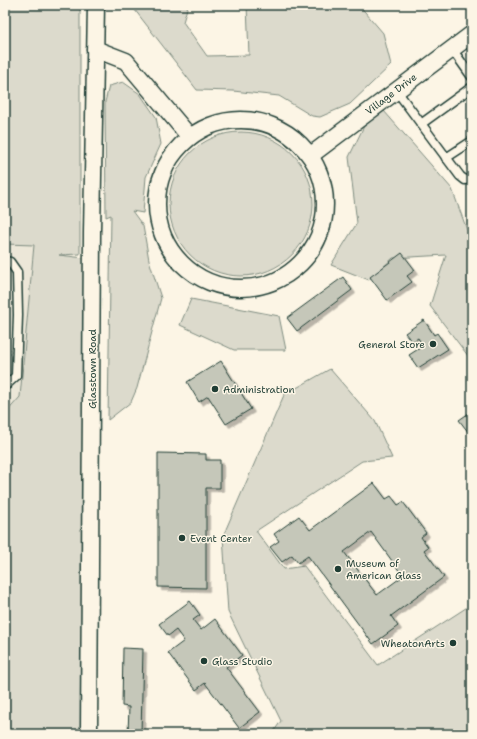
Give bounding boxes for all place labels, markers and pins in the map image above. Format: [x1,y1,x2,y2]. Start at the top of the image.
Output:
place label: General Store [358,338,425,351]
marker: General Store [428,339,438,349]
place label: Administration [223,383,295,396]
marker: Administration [210,384,220,394]
place label: Event Center [190,532,252,545]
marker: Event Center [177,533,187,543]
place label: Museum of American Glass [346,557,421,582]
marker: Museum of American Glass [333,564,343,574]
place label: WheatonArts [381,637,445,650]
marker: WheatonArts [448,638,458,648]
place label: Glass Studio [212,655,272,668]
marker: Glass Studio [199,656,209,666]

